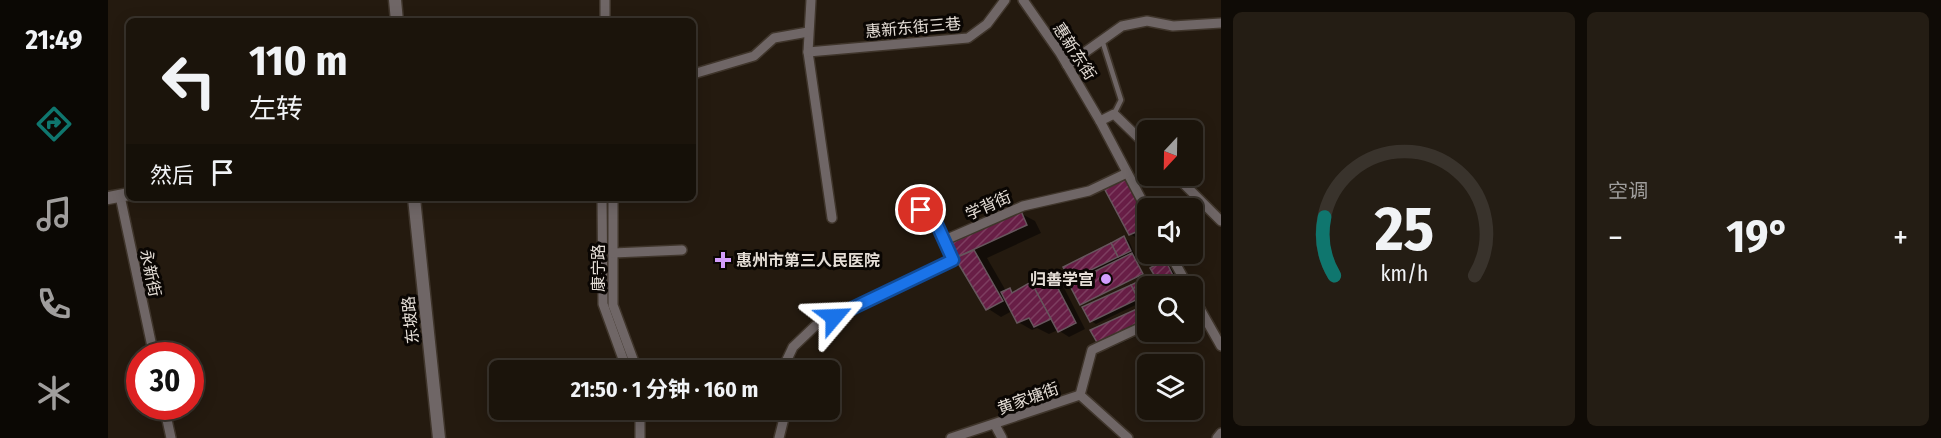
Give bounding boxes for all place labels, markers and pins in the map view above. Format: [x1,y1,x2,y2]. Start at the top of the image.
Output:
pin [895,184,946,235]
marker: 惠州市第三人民医院 [714,251,732,269]
place label: 惠州市第三人民医院 [736,251,880,270]
place label: 归善学宫 [1030,270,1094,289]
marker: 归善学宫 [1099,272,1113,286]

